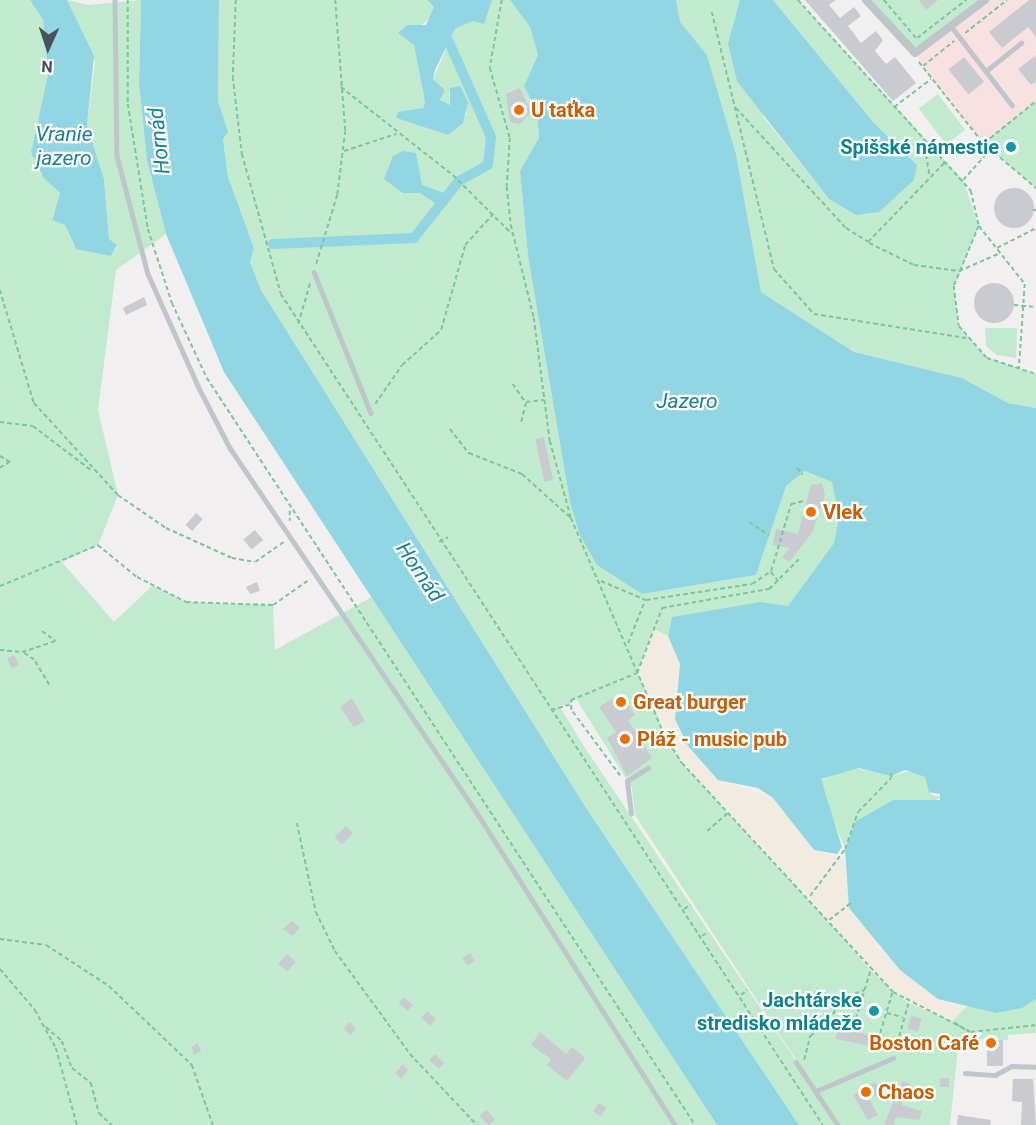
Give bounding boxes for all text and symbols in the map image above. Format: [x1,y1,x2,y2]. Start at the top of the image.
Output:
north arrow [18,18,78,78]
text: N [41,57,53,76]
place label: U taťka [531,98,595,122]
marker: U taťka [512,103,526,117]
water label: Hornád [143,106,175,176]
water label: Vranie jazero [35,121,93,171]
place label: Spišské námestie [840,135,999,159]
marker: Spišské námestie [1004,140,1018,154]
water label: Jazero [656,388,718,414]
place label: Vlek [823,500,863,524]
marker: Vlek [804,505,818,519]
water label: Hornád [391,537,449,607]
place label: Great burger [633,690,746,714]
marker: Great burger [614,695,628,709]
place label: Pláž - music pub [637,727,787,751]
marker: Pláž - music pub [618,732,632,746]
place label: Jachtárske stredisko mládeže [697,988,862,1035]
marker: Jachtárske stredisko mládeže [867,1004,881,1018]
place label: Boston Café [869,1031,979,1055]
marker: Boston Café [984,1036,998,1050]
place label: Chaos [878,1080,935,1104]
marker: Chaos [859,1085,873,1099]

